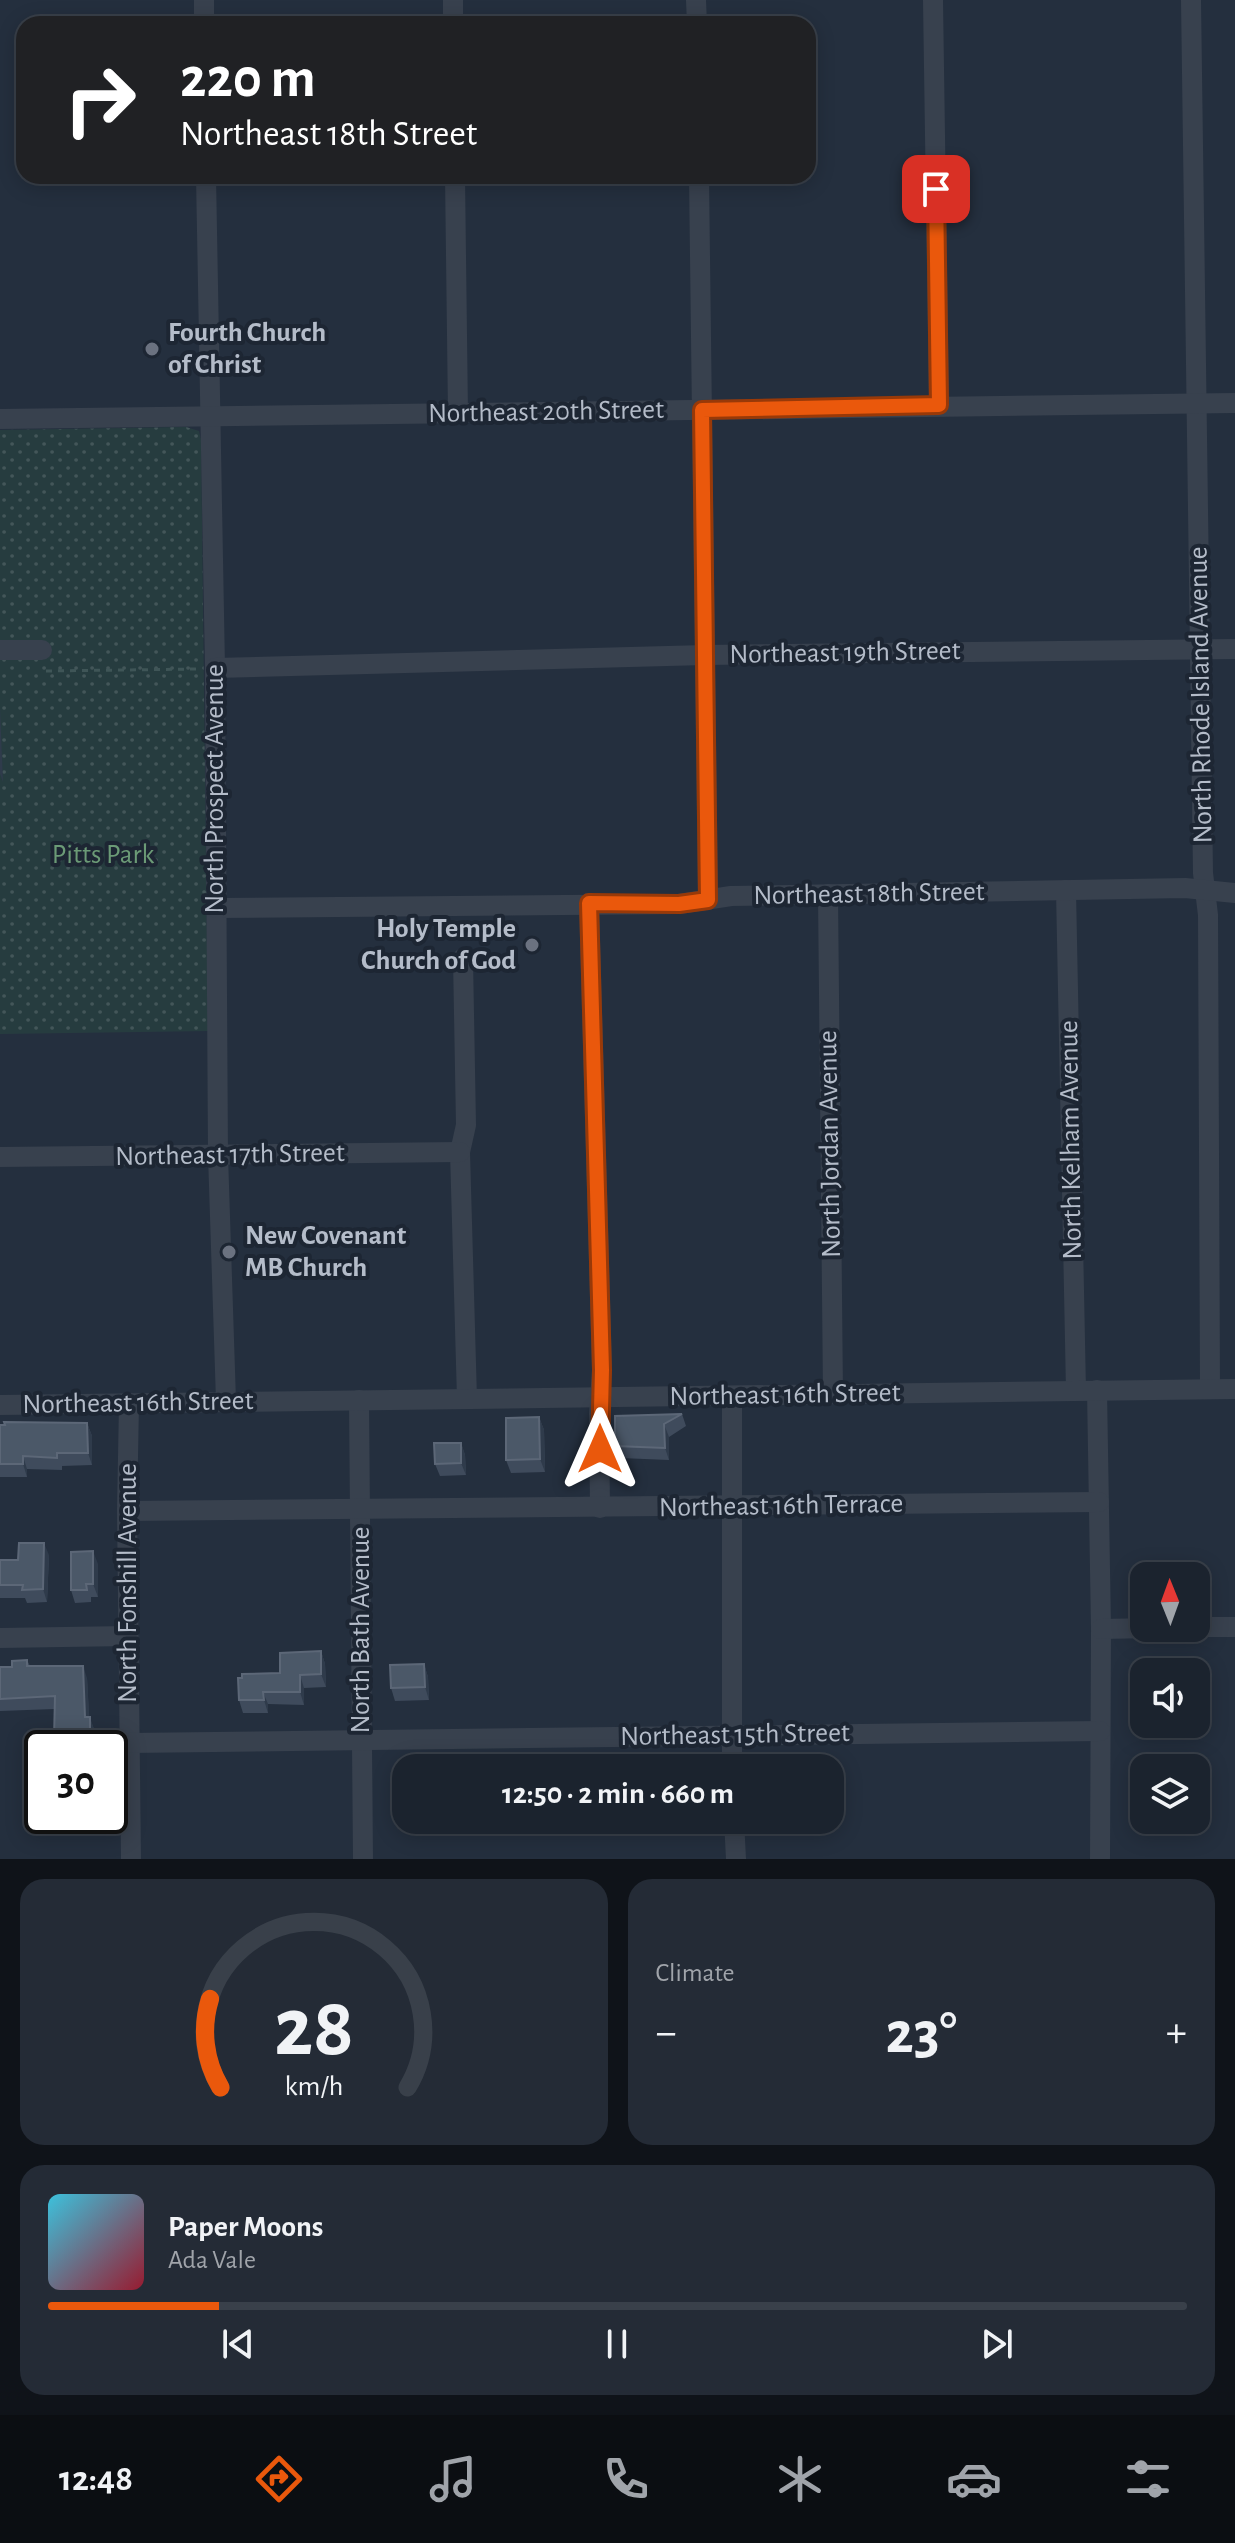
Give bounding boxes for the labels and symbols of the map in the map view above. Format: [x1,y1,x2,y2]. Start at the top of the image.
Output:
pin [902,155,970,223]
place label: Fourth Church of Christ [168,319,326,379]
marker: Fourth Church of Christ [143,340,161,358]
street label: Northeast 20th Street [428,396,664,428]
street label: North Rhode Island Avenue [1184,546,1218,844]
street label: Northeast 19th Street [729,637,961,669]
street label: North Prospect Avenue [201,664,229,914]
park label: Pitts Park [52,841,154,869]
street label: Northeast 18th Street [753,878,985,910]
place label: Holy Temple Church of God [361,915,516,975]
marker: Holy Temple Church of God [523,936,541,954]
street label: North Kelham Avenue [1055,1020,1087,1260]
street label: North Jordan Avenue [814,1030,846,1258]
street label: Northeast 17th Street [115,1139,345,1171]
place label: New Covenant MB Church [245,1222,407,1282]
marker: New Covenant MB Church [220,1243,238,1261]
street label: Northeast 16th Street [669,1379,901,1411]
street label: Northeast 16th Street [22,1387,254,1419]
position arrow [558,1407,642,1491]
street label: North Fonshill Avenue [114,1463,142,1703]
street label: Northeast 16th Terrace [659,1490,903,1522]
street label: North Bath Avenue [347,1527,375,1733]
north arrow [1130,1562,1210,1642]
street label: Northeast 15th Street [620,1719,850,1751]
speed limit sign: 30 [24,1730,128,1834]

